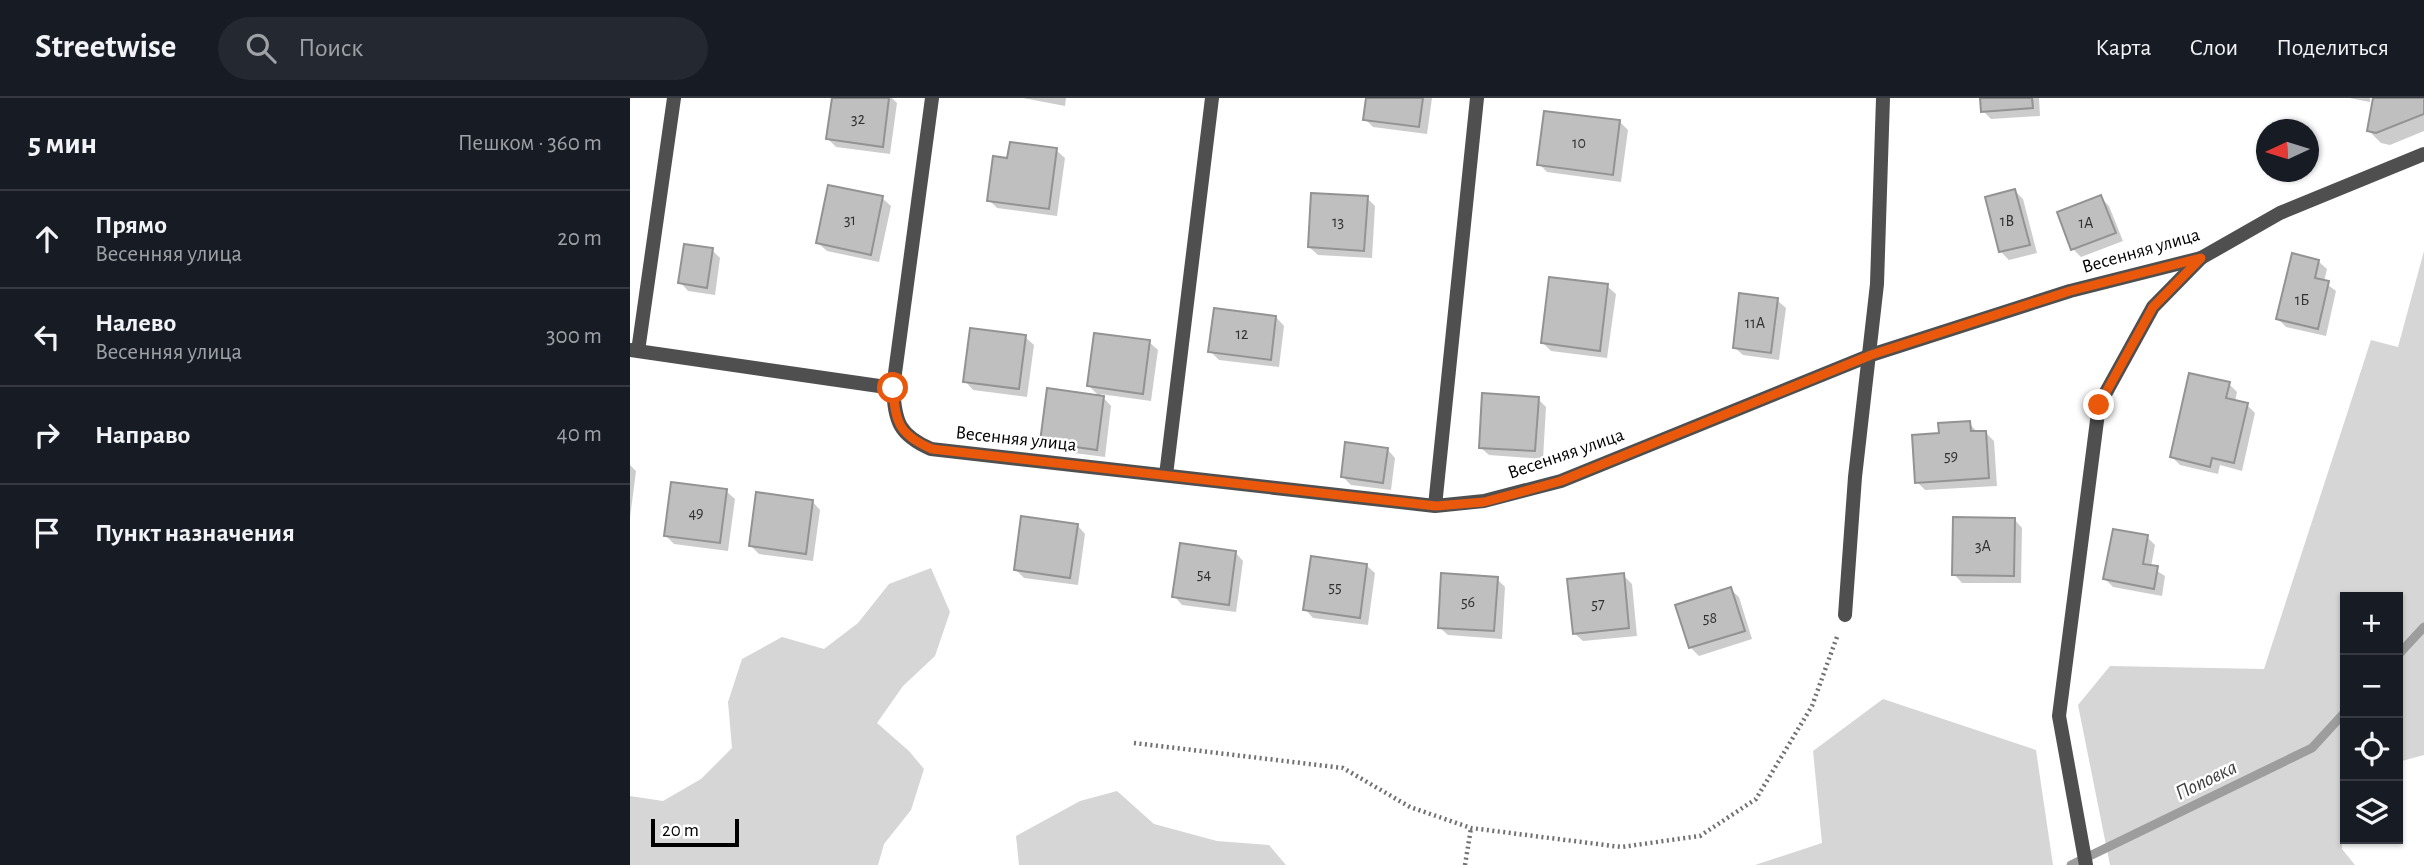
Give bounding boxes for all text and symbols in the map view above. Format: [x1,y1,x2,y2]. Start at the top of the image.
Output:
search box [218,17,708,80]
icon: search [242,29,280,67]
text: Streetwise [35,31,176,64]
text: Поиск [298,35,363,61]
text: Карта [2095,36,2151,60]
text: Слои [2189,36,2238,60]
text: Поделиться [2276,36,2389,60]
house number: 32 [851,111,865,127]
north arrow [2256,119,2319,182]
text: 5 мин [28,129,97,159]
text: Пешком · 360 m [458,132,602,155]
house number: 10 [1572,135,1586,151]
text: Прямо [95,212,167,238]
house number: 31 [844,212,856,228]
house number: 1В [2000,213,2014,229]
house number: 13 [1332,214,1344,230]
house number: 1А [2079,215,2094,231]
icon: ahead [28,220,66,258]
street label: Весенняя улица [2080,225,2202,277]
text: 20 m [557,227,602,250]
text: Весенняя улица [95,243,242,266]
house number: 1Б [2295,292,2309,308]
text: Налево [95,310,176,336]
house number: 11А [1745,315,1766,331]
icon: left [28,318,66,356]
text: 300 m [546,325,602,348]
house number: 12 [1236,326,1248,342]
text: Весенняя улица [95,341,242,364]
route start [877,372,908,403]
route end [2083,389,2114,420]
icon: right [28,416,66,454]
text: Направо [95,422,190,448]
text: 40 m [557,423,602,446]
street label: Весенняя улица [955,423,1078,455]
street label: Весенняя улица [1505,425,1627,483]
house number: 59 [1944,448,1958,464]
house number: 49 [688,505,704,521]
icon: arrive [28,514,66,552]
text: Пункт назначения [95,520,295,546]
house number: 3А [1975,538,1992,554]
house number: 54 [1197,566,1211,582]
house number: 55 [1328,579,1342,595]
map controls [2340,592,2403,844]
button: + [2340,592,2403,655]
house number: 56 [1461,594,1475,610]
house number: 57 [1591,596,1605,612]
house number: 58 [1703,610,1717,626]
button: − [2340,655,2403,718]
button: locate [2340,718,2403,781]
water label: Поповка [2172,756,2240,804]
button: layers [2340,781,2403,844]
scale bar [651,816,738,848]
text: 20 m [662,821,699,840]

